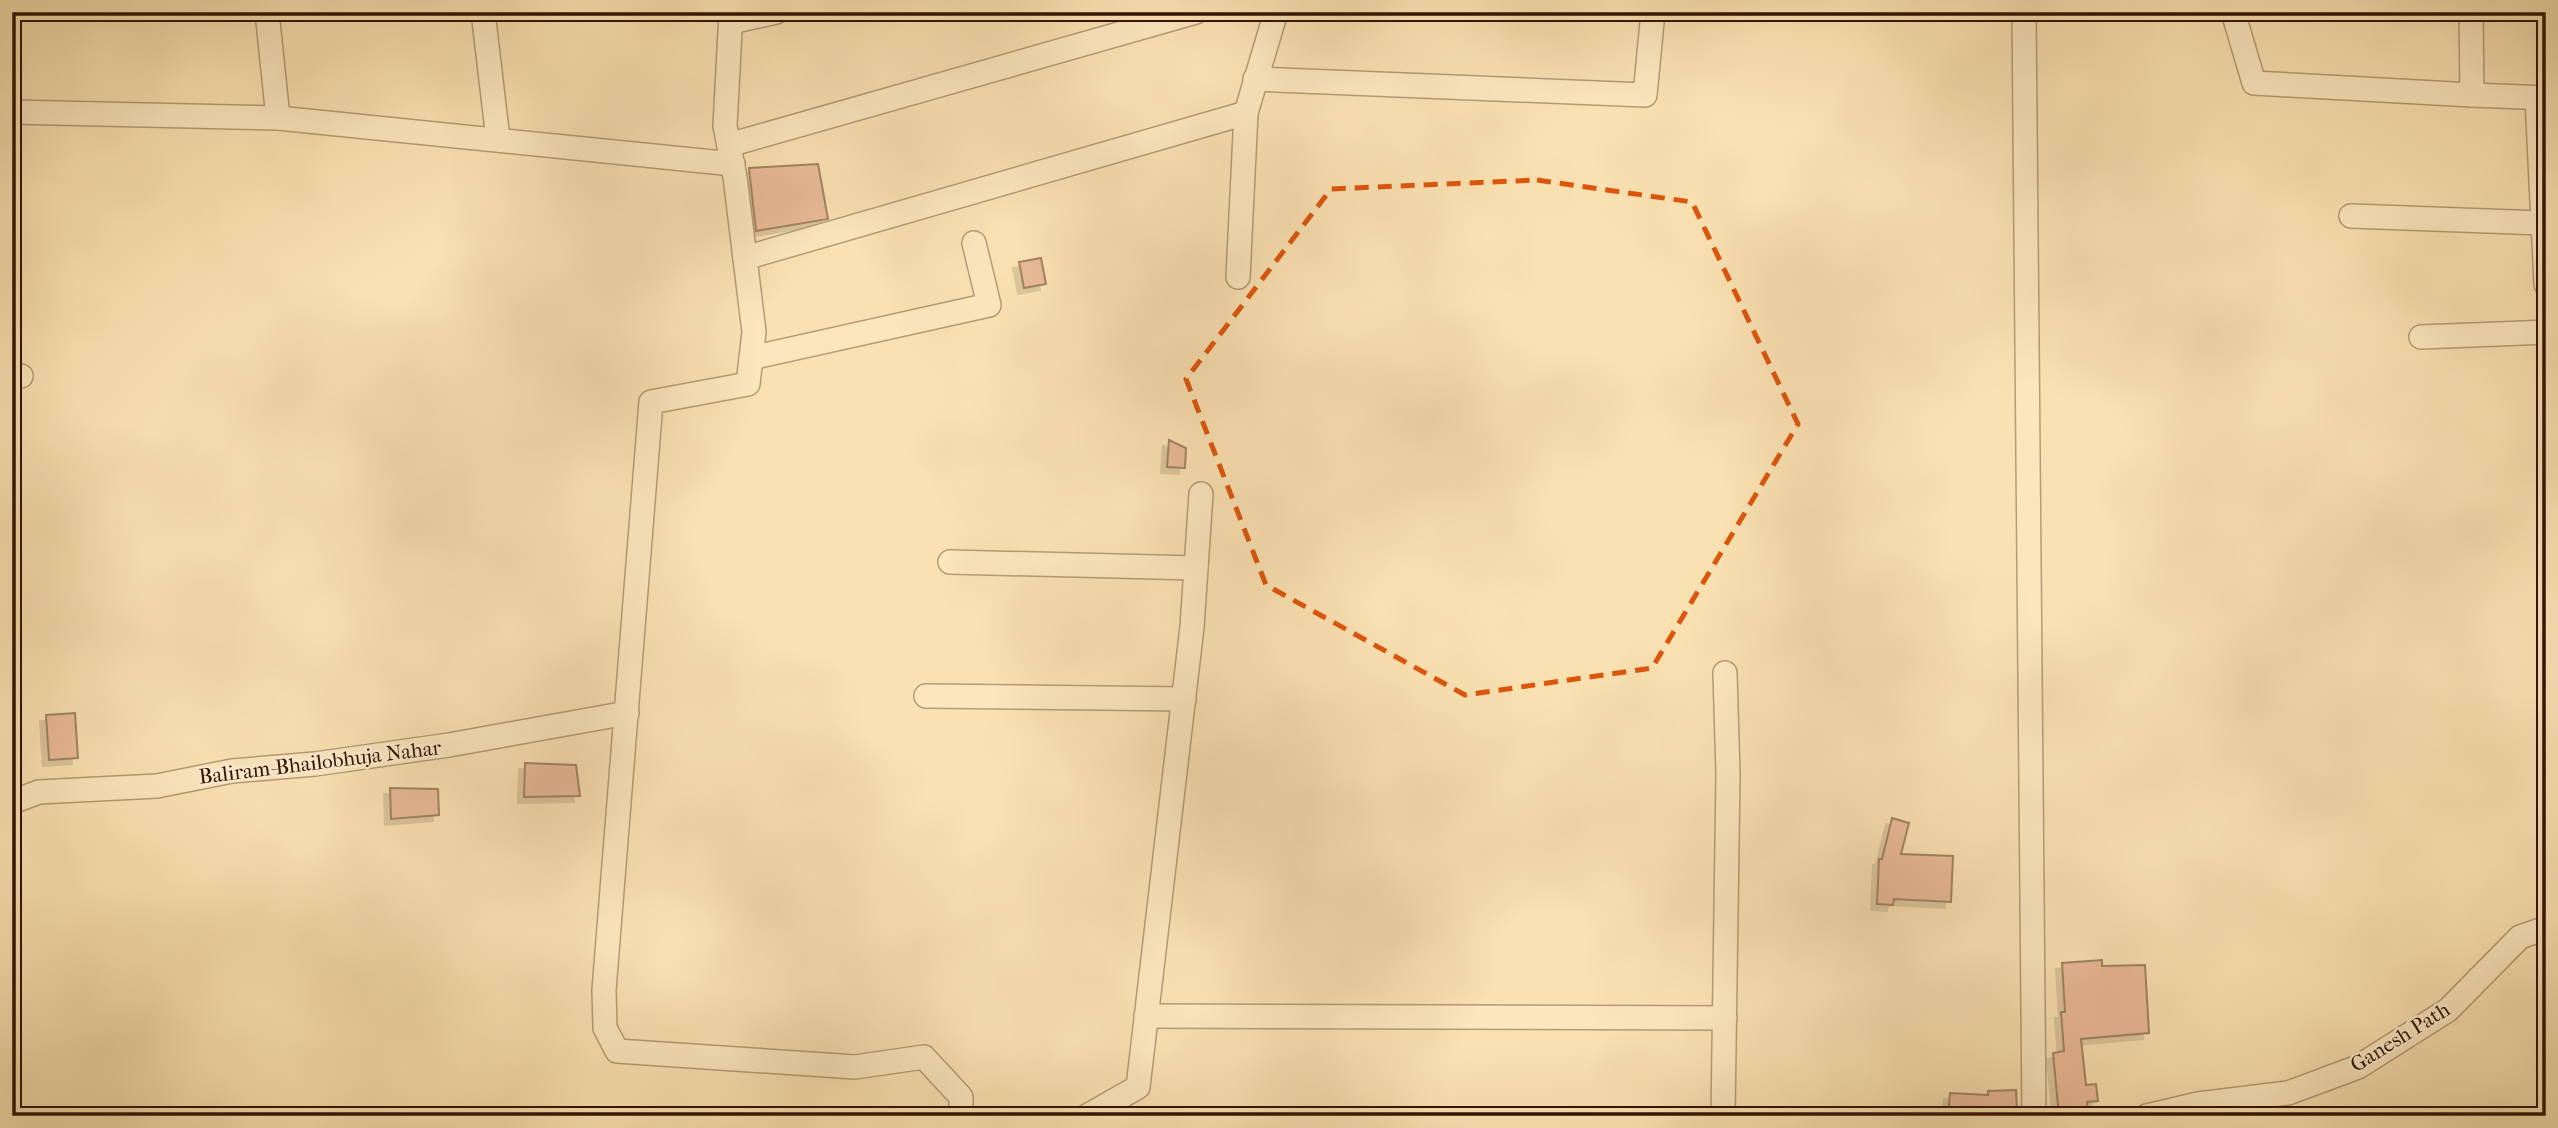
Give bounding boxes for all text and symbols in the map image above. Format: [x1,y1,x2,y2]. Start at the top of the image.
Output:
street label: Baliram-Bhailobhuja Nahar [197,735,443,789]
street label: Ganesh Path [2346,997,2454,1077]

